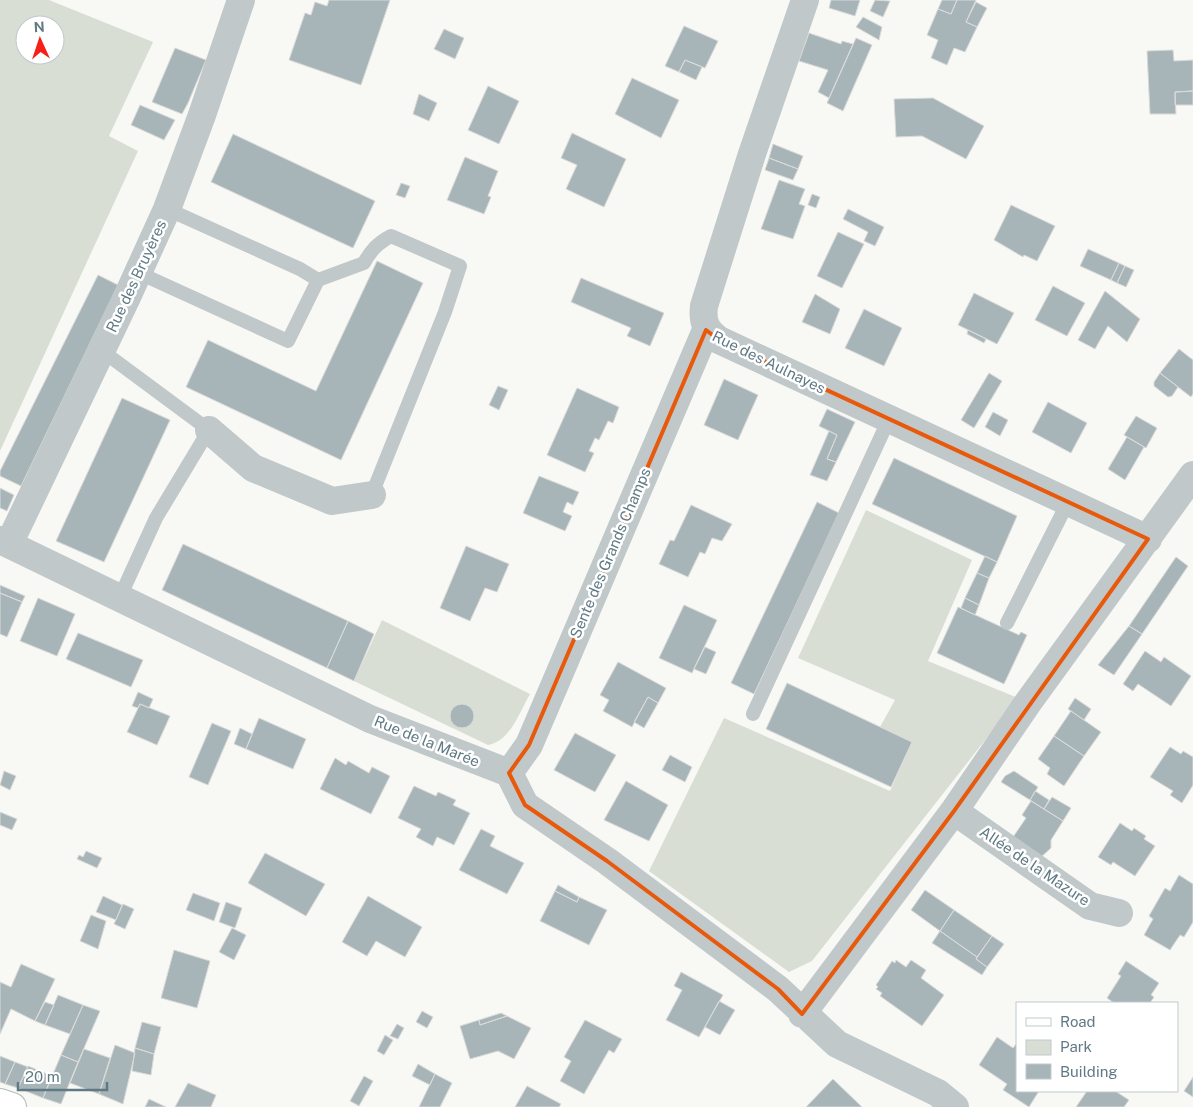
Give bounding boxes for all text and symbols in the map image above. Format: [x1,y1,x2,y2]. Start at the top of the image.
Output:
north arrow [15,15,65,65]
text: N [33,19,45,35]
street label: Rue des Bruyères [103,217,169,335]
street label: Rue des Aulnayes [710,327,828,397]
street label: Sente des Grands Champs [566,465,654,641]
street label: Rue de la Marée [372,712,482,770]
street label: Allée de la Mazure [977,823,1093,909]
legend [1016,1002,1178,1092]
text: Road [1060,1013,1096,1030]
text: Park [1060,1038,1092,1055]
scale bar [18,1060,106,1092]
text: Building [1060,1063,1118,1080]
text: 20 m [25,1068,60,1085]

